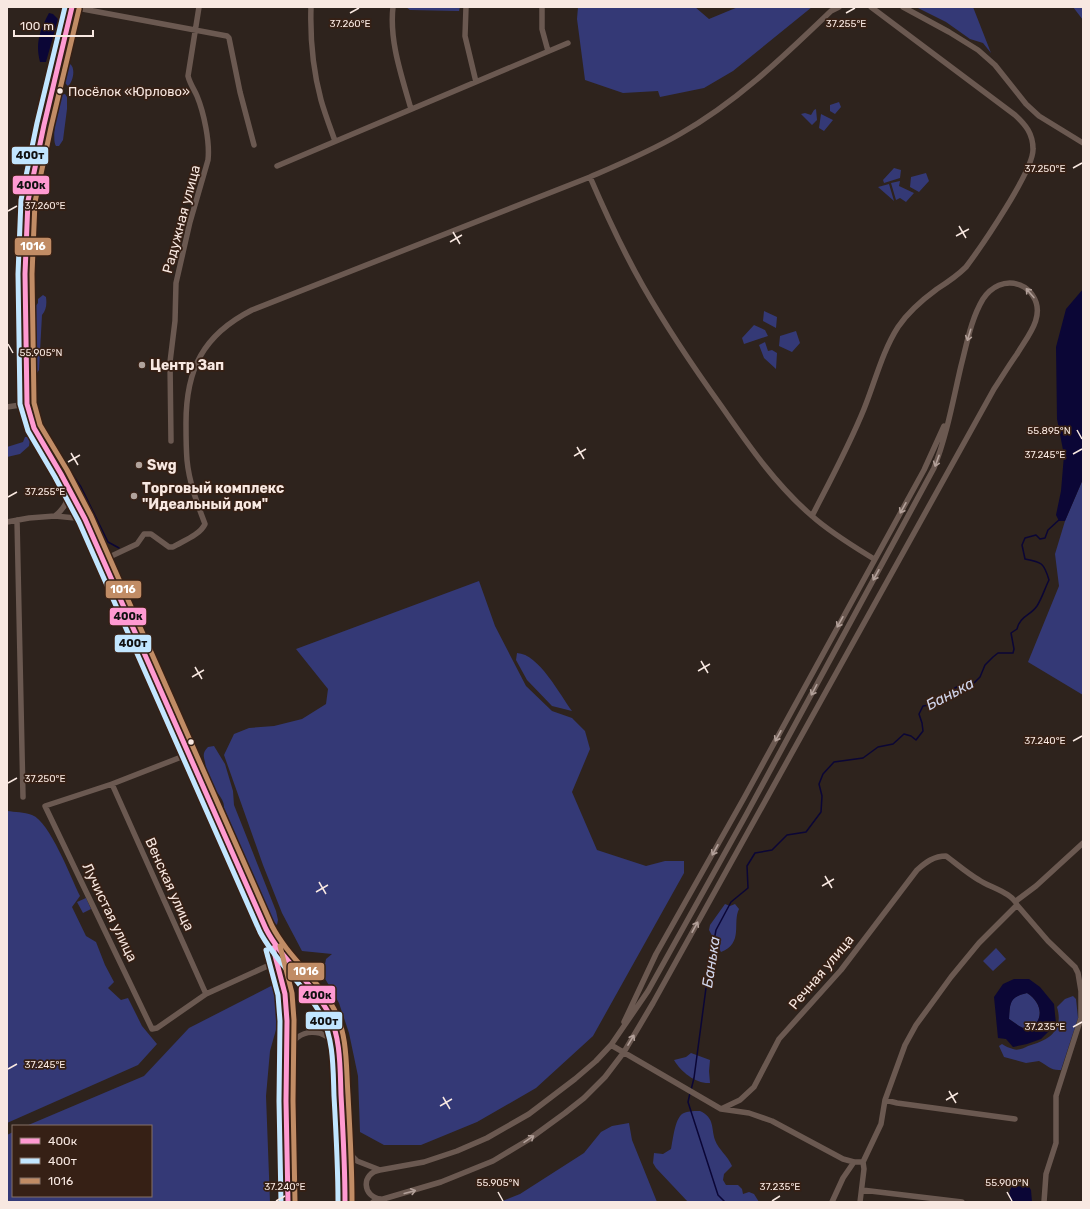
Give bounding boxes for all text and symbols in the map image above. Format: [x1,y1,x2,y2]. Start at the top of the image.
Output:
scale bar [14,12,93,38]
text: 37.260°E [329,18,371,30]
text: 37.255°E [826,18,866,30]
text: 100 m [20,19,54,33]
place label: Посёлок «Юрлово» [68,84,190,99]
marker: Посёлок «Юрлово» [55,86,65,96]
line badge: 400т [11,146,49,165]
text: 400т [16,149,44,162]
street label: Радужная улица [159,163,204,275]
text: 37.250°E [1024,163,1066,175]
line badge: 400к [12,175,50,195]
text: 400к [16,179,46,192]
text: 37.260°E [24,200,66,212]
line badge: 1016 [14,237,52,256]
text: 1016 [20,240,46,253]
one-way arrow [1026,288,1035,298]
one-way arrow [965,329,973,341]
text: 55.905°N [20,347,63,359]
place label: Центр Зап [150,357,224,374]
marker: Центр Зап [137,360,147,370]
text: 55.895°N [1027,425,1071,437]
text: 37.245°E [1025,449,1065,461]
one-way arrow [933,454,941,466]
place label: Swg [147,457,177,474]
marker: Swg [134,460,144,470]
place label: Торговый комплекс "Идеальный дом" [142,480,284,513]
text: 37.255°E [25,486,65,498]
marker: Торговый комплекс "Идеальный дом" [129,491,139,501]
one-way arrow [898,502,906,514]
one-way arrow [872,569,879,581]
line badge: 1016 [105,580,142,599]
text: 1016 [110,583,136,596]
line badge: 400к [109,607,147,626]
text: 400к [113,610,143,623]
one-way arrow [836,616,843,628]
line badge: 400т [114,634,152,653]
text: 400т [119,637,147,650]
water label: Банька [923,674,977,714]
one-way arrow [810,683,817,695]
one-way arrow [773,730,781,742]
text: 37.240°E [1024,735,1066,747]
unlabelled marker [186,737,196,747]
text: 37.250°E [24,773,66,785]
street label: Венская улица [141,835,198,933]
one-way arrow [711,844,719,856]
street label: Лучистая улица [78,860,141,964]
one-way arrow [692,921,700,933]
street label: Речная улица [785,932,857,1013]
water label: Банька [698,935,724,989]
line badge: 1016 [287,962,325,981]
text: 1016 [293,965,319,978]
line badge: 400к [298,985,336,1004]
text: 400к [302,989,332,1002]
line badge: 400т [305,1011,343,1030]
text: 400т [310,1015,338,1028]
text: 37.235°E [1025,1021,1065,1033]
one-way arrow [627,1034,635,1046]
text: 37.245°E [25,1059,65,1071]
legend [12,1125,152,1197]
text: 400к [48,1134,78,1148]
one-way arrow [523,1135,534,1143]
text: 400т [48,1154,77,1168]
text: 1016 [48,1174,73,1188]
text: 55.905°N [477,1177,520,1189]
text: 55.900°N [985,1177,1029,1189]
text: 37.240°E [264,1181,306,1193]
text: 37.235°E [760,1181,800,1193]
one-way arrow [404,1187,417,1195]

